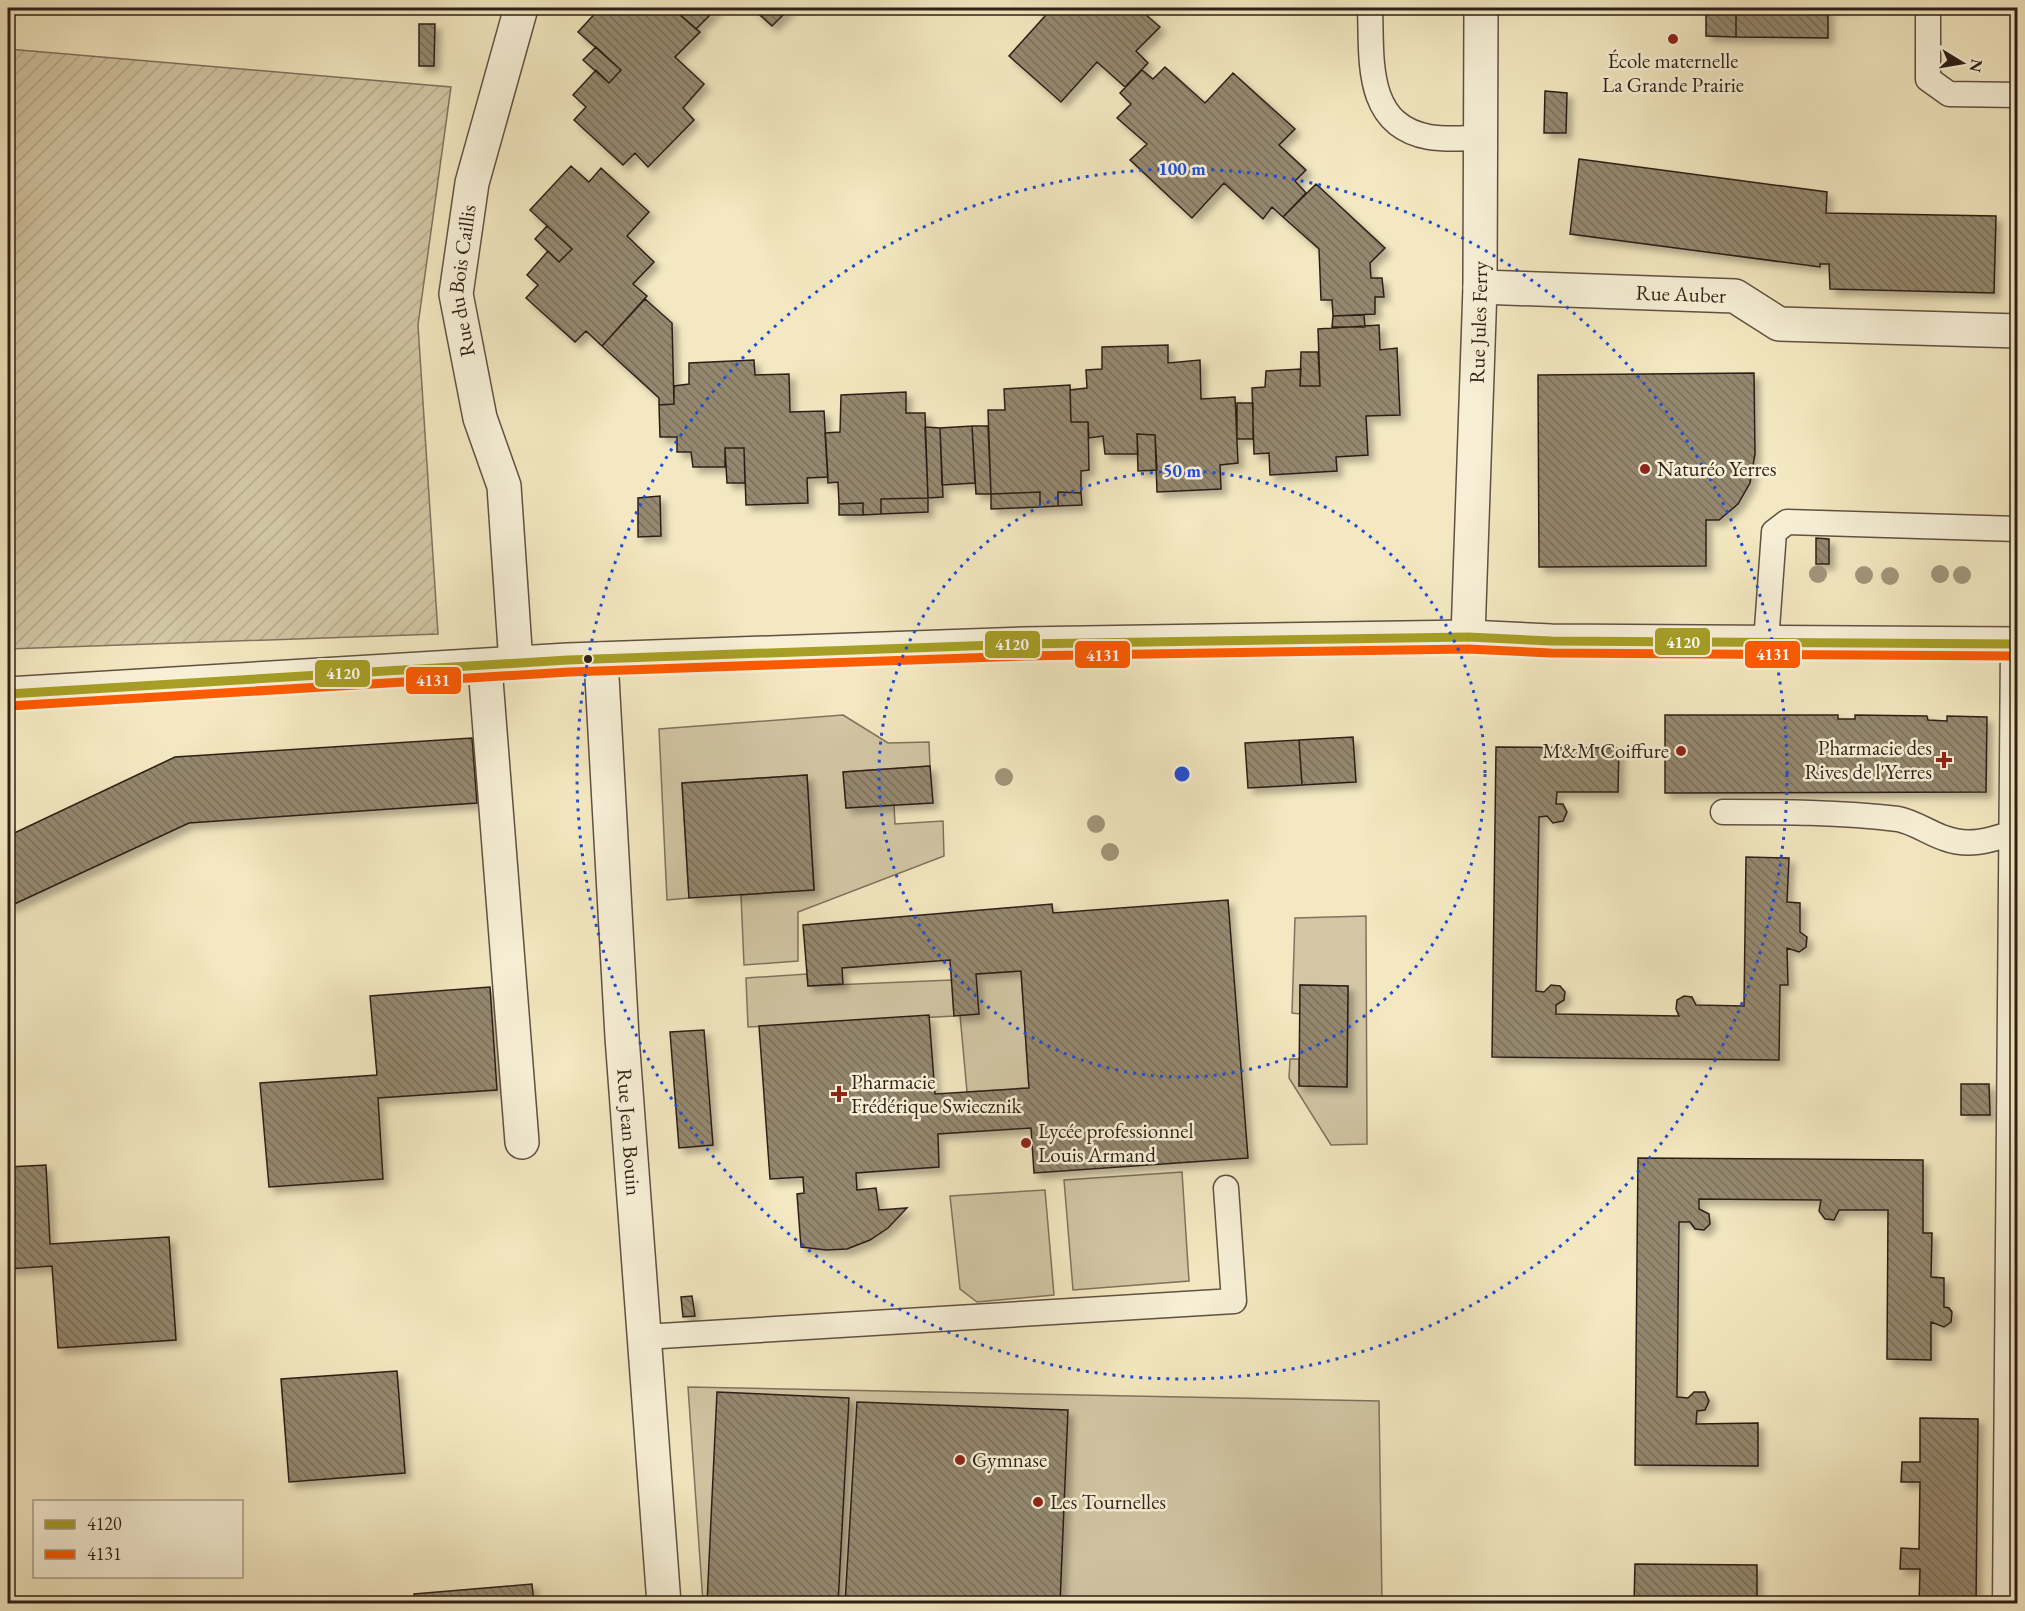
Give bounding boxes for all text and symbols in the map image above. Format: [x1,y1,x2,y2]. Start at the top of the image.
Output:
marker: École maternelle La Grande Prairie [1666,32,1680,46]
north arrow [1932,33,1992,93]
place label: École maternelle La Grande Prairie [1602,47,1744,98]
text: N [1965,57,1988,74]
text: 100 m [1158,157,1206,180]
street label: Rue du Bois Caillis [442,203,482,359]
street label: Rue Jules Ferry [1463,260,1493,384]
street label: Rue Auber [1635,279,1726,309]
place label: Naturéo Yerres [1657,455,1777,482]
text: 50 m [1163,459,1201,482]
marker: Naturéo Yerres [1638,462,1652,476]
line badge: 4120 [1654,627,1711,656]
line badge: 4120 [984,630,1041,659]
text: 4120 [1666,632,1700,653]
text: 4120 [995,634,1029,655]
line badge: 4131 [1074,640,1131,669]
line badge: 4131 [1744,640,1801,669]
text: 4131 [1756,644,1790,665]
text: 4131 [1086,645,1120,666]
unlabelled marker [582,653,594,665]
line badge: 4120 [314,659,371,688]
text: 4120 [326,663,360,684]
line badge: 4131 [405,666,462,695]
text: 4131 [416,670,450,691]
place label: Pharmacie des Rives de l'Yerres [1805,734,1932,785]
place label: M&M Coiffure [1542,737,1669,764]
marker: M&M Coiffure [1674,744,1688,758]
marker: Pharmacie des Rives de l'Yerres [1937,753,1951,767]
centre of rings [1172,764,1192,784]
street label: Rue Jean Bouin [611,1068,648,1197]
place label: Pharmacie Frédérique Swiecznik [851,1068,1023,1119]
marker: Pharmacie Frédérique Swiecznik [832,1087,846,1101]
place label: Lycée professionnel Louis Armand [1038,1117,1194,1168]
marker: Lycée professionnel Louis Armand [1019,1136,1033,1150]
place label: Gymnase [972,1446,1047,1473]
marker: Gymnase [953,1453,967,1467]
place label: Les Tournelles [1050,1488,1166,1515]
marker: Les Tournelles [1031,1495,1045,1509]
legend [33,1500,243,1578]
text: 4120 [87,1512,122,1535]
text: 4131 [87,1542,122,1565]

